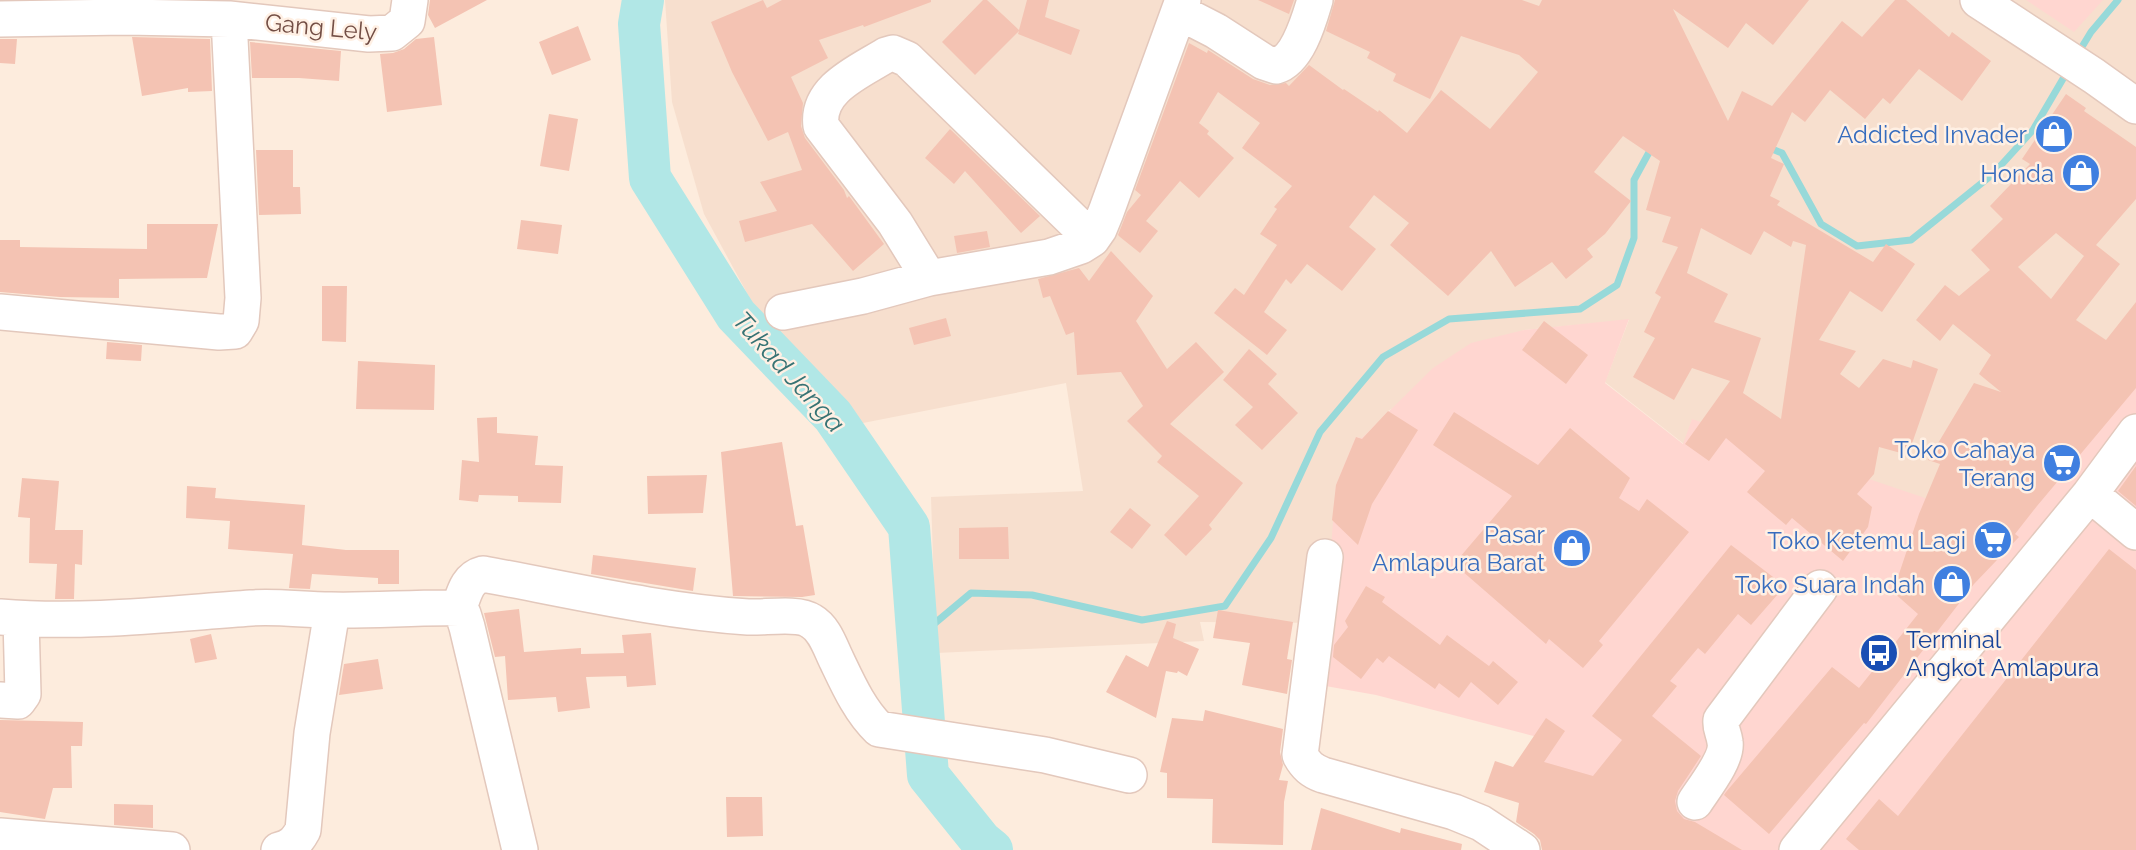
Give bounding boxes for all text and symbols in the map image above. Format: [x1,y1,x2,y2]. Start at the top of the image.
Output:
street label: Gang Lely [264,8,378,46]
shop icon: Addicted Invader [2033,113,2075,155]
place label: Addicted Invader [1837,120,2028,149]
shop icon: Honda [2060,152,2102,194]
place label: Honda [1980,159,2054,188]
water label: Tukad Janga [727,306,851,438]
place label: Toko Cahaya Terang [1894,435,2035,492]
supermarket icon: Toko Cahaya Terang [2041,442,2083,484]
supermarket icon: Toko Ketemu Lagi [1972,519,2014,561]
place label: Pasar Amlapura Barat [1372,520,1546,577]
place label: Toko Ketemu Lagi [1767,526,1966,555]
shop icon: Pasar Amlapura Barat [1551,527,1593,569]
shop icon: Toko Suara Indah [1931,563,1973,605]
place label: Toko Suara Indah [1735,570,1925,599]
place label: Terminal Angkot Amlapura [1906,625,2099,682]
bus stop icon: Terminal Angkot Amlapura [1858,632,1900,674]

